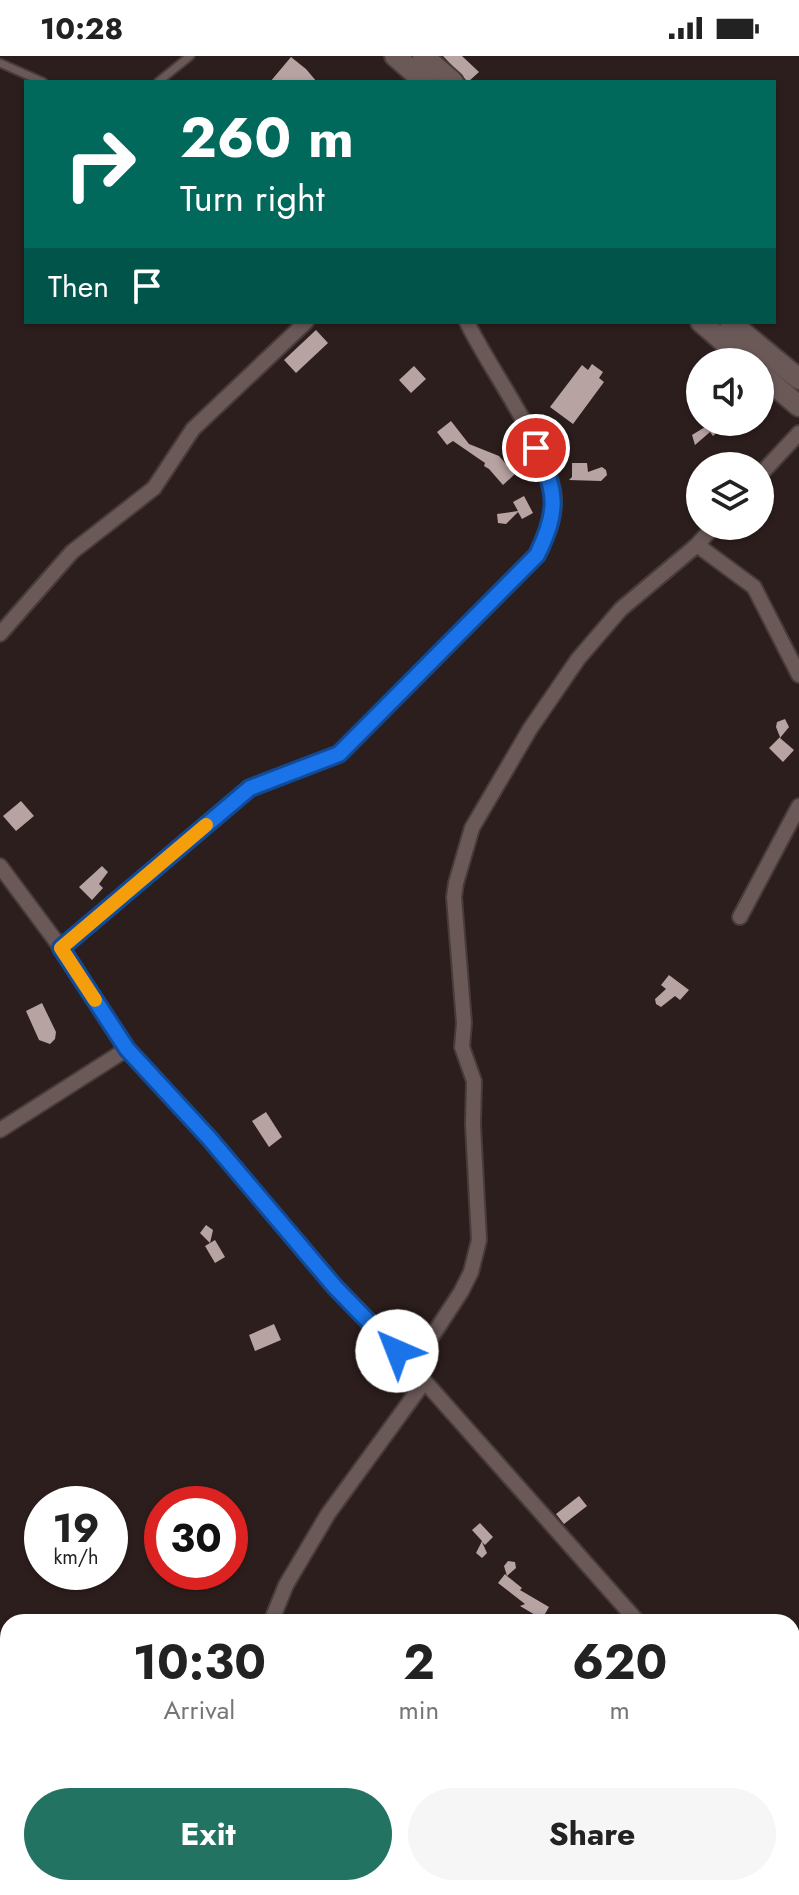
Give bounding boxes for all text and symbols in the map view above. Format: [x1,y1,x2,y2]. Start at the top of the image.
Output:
text: 10:28 [40,7,123,50]
text: 260 m [180,97,354,178]
icon: right [48,112,152,216]
text: Turn right [180,172,325,224]
icon: arrive [125,264,169,308]
text: Then [48,265,109,308]
map controls [686,348,774,540]
button: sound [686,348,774,436]
pin [502,414,570,482]
icon: arrive [514,426,558,470]
button: layers [686,452,774,540]
position arrow [355,1309,439,1393]
speed limit sign: 30 [144,1486,248,1590]
text: 19 [52,1499,100,1557]
text: km/h [53,1543,99,1572]
text: 10:30 [133,1628,266,1697]
text: 2 [403,1628,435,1697]
text: 620 [572,1628,667,1697]
text: Arrival [163,1691,235,1729]
text: min [399,1691,439,1729]
text: m [609,1691,630,1729]
button: Exit [24,1788,392,1880]
button: Share [408,1788,776,1880]

